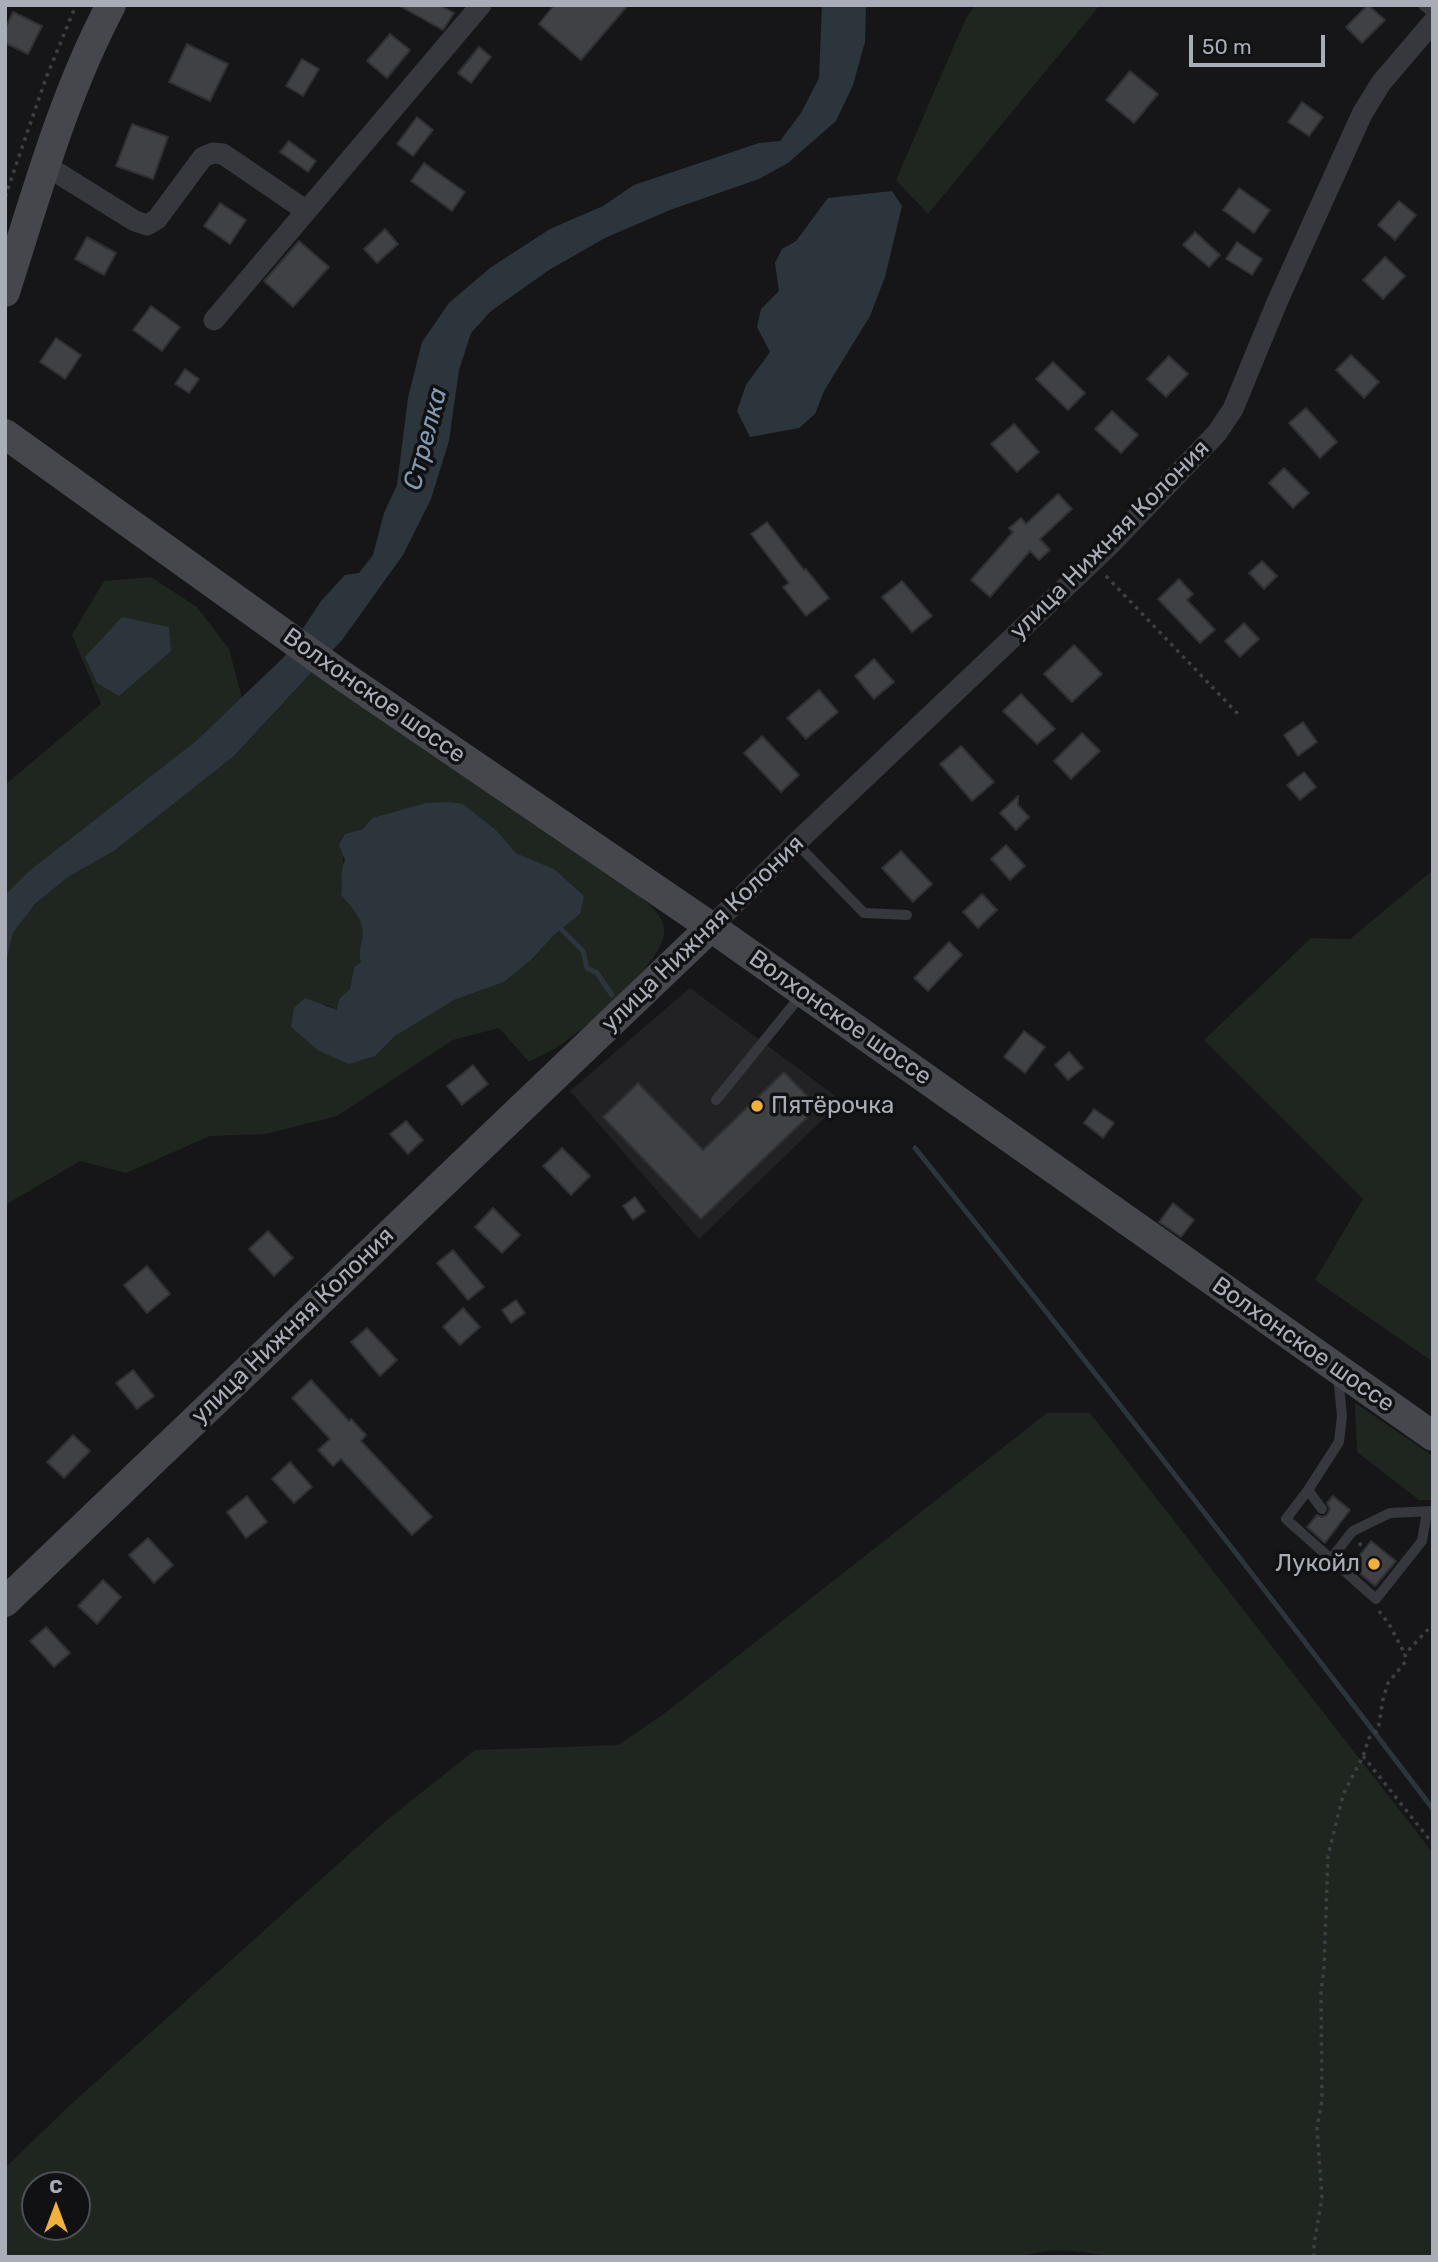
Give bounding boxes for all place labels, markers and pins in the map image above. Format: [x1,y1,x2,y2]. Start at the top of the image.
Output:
place label: Пятёрочка [771,1092,894,1120]
marker: Пятёрочка [749,1098,765,1114]
place label: Лукойл [1275,1550,1360,1578]
marker: Лукойл [1366,1556,1382,1572]

